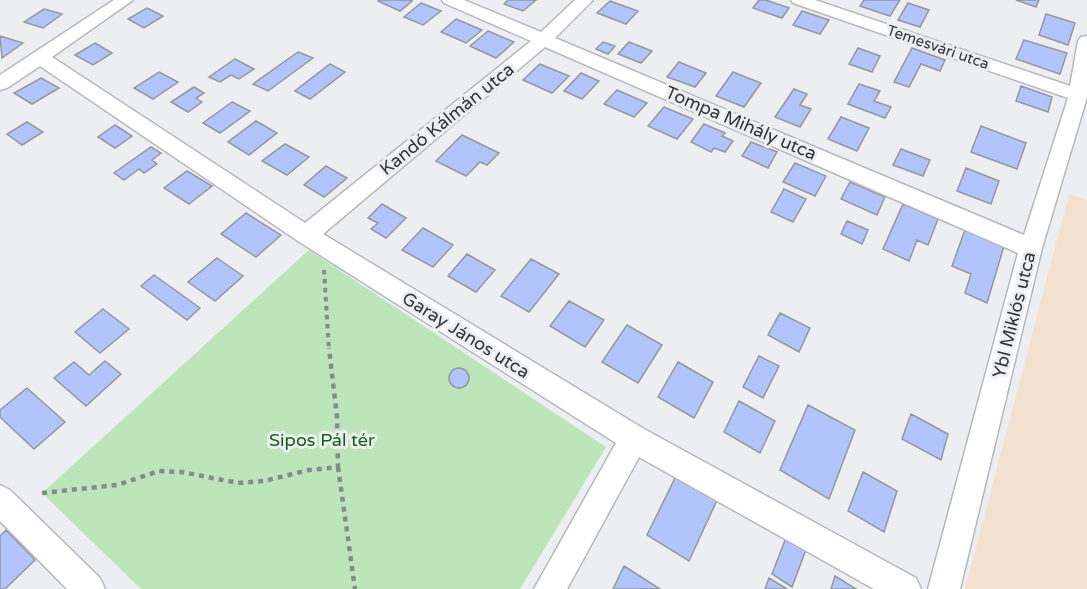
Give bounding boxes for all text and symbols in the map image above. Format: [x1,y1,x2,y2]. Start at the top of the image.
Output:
street label: Temesvári utca [885,21,991,73]
street label: Kandó Kálmán utca [375,58,519,180]
street label: Tompa Mihály utca [662,81,820,165]
street label: Ybl Miklós utca [988,249,1040,381]
street label: Garay János utca [398,287,534,383]
park label: Sipos Pál tér [269,429,375,451]

